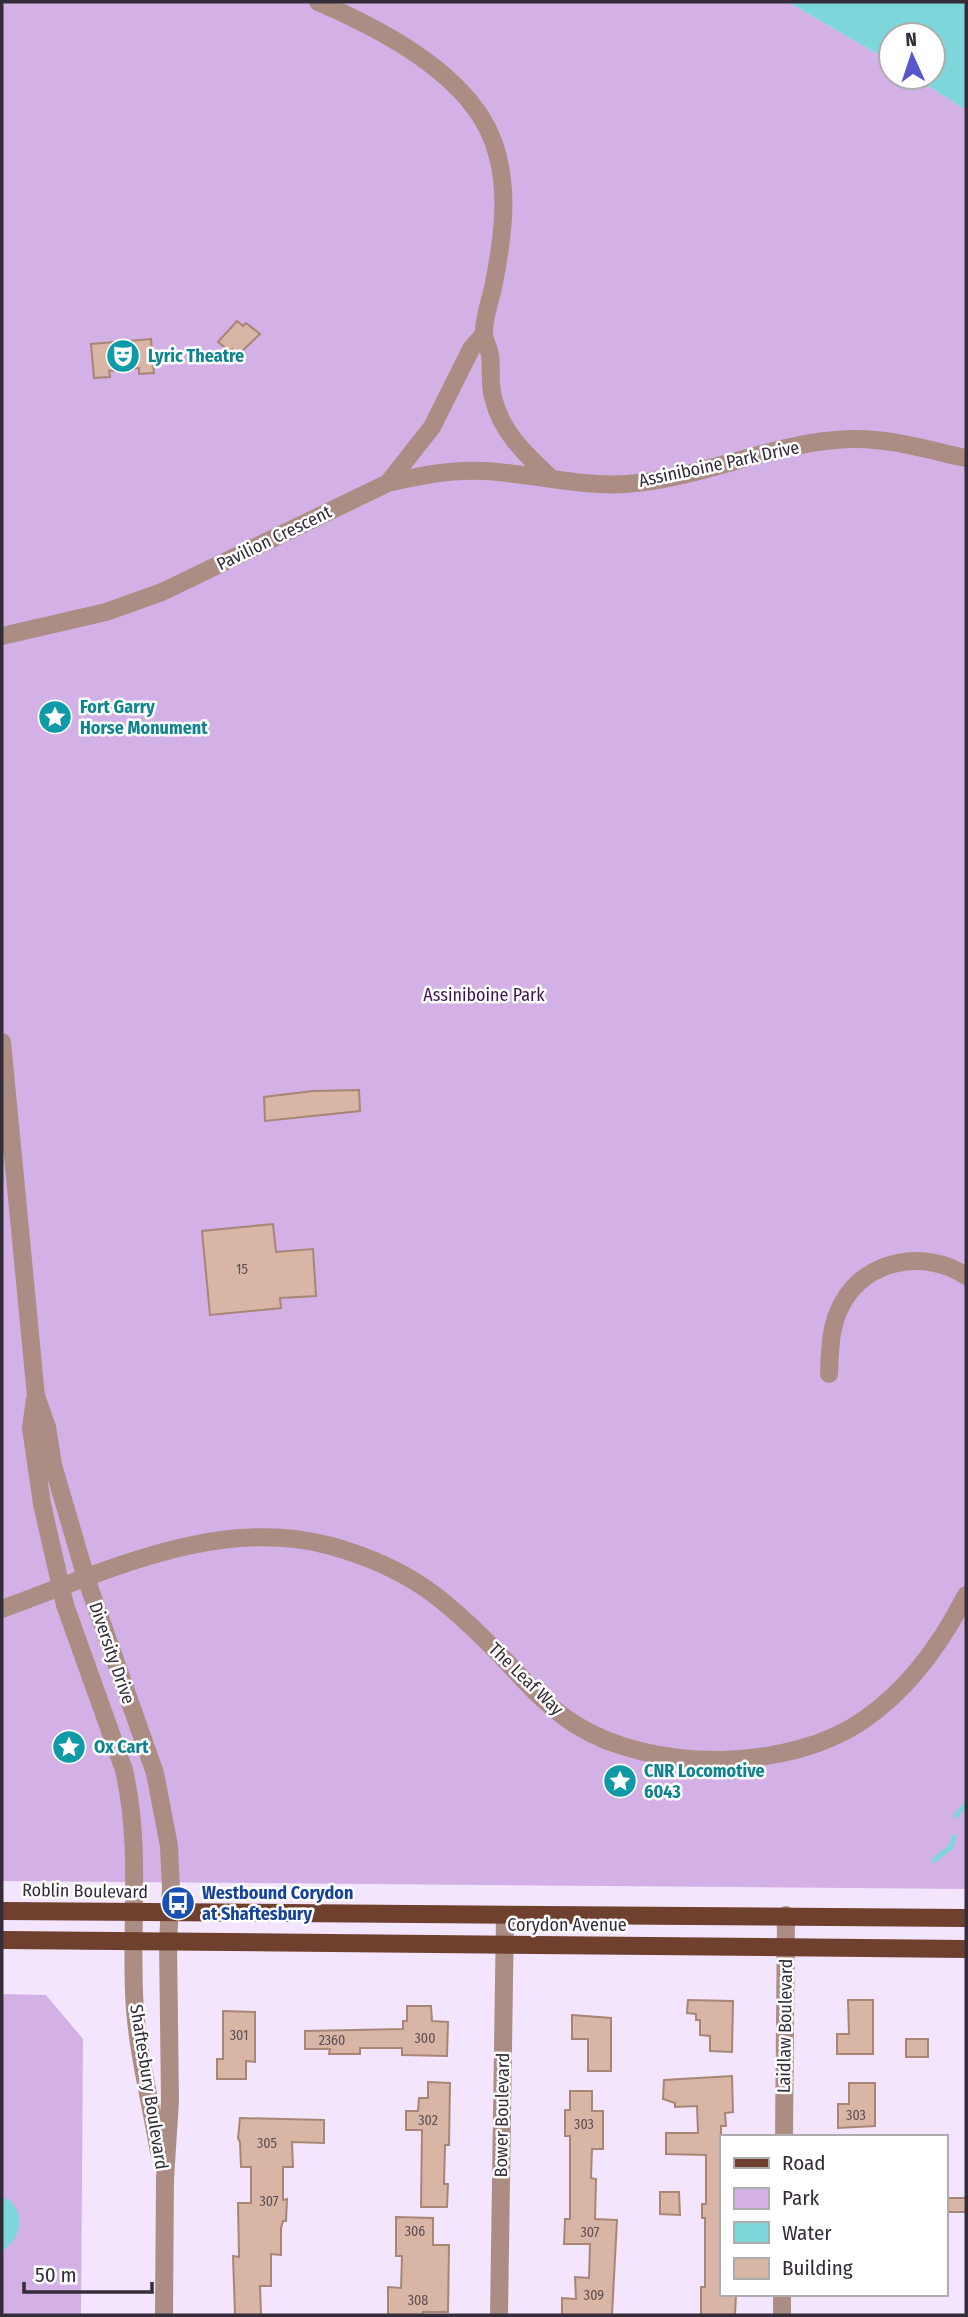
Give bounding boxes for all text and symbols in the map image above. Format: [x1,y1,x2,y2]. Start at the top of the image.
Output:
north arrow [877,21,947,91]
text: N [905,28,917,51]
theatre icon: Lyric Theatre [104,337,142,375]
place label: Lyric Theatre [148,345,244,367]
street label: Assiniboine Park Drive [637,436,801,492]
street label: Pavilion Crescent [213,501,335,575]
place label: Fort Garry Horse Monument [80,696,208,739]
place icon: Fort Garry Horse Monument [36,698,74,736]
park label: Assiniboine Park [423,984,545,1006]
house number: 15 [236,1261,248,1278]
street label: Diversity Drive [84,1599,140,1707]
street label: The Leaf Way [484,1638,568,1720]
place icon: Ox Cart [50,1728,88,1766]
place label: Ox Cart [94,1736,149,1758]
place label: CNR Locomotive 6043 [644,1760,765,1803]
place icon: CNR Locomotive 6043 [601,1762,639,1800]
street label: Roblin Boulevard [22,1879,148,1903]
place label: Westbound Corydon at Shaftesbury [202,1882,353,1925]
bus stop icon: Westbound Corydon at Shaftesbury [159,1884,197,1922]
street label: Corydon Avenue [507,1914,627,1936]
street label: Laidlaw Boulevard [773,1959,797,2093]
street label: Shaftesbury Boulevard [125,2003,173,2171]
house number: 301 [230,2027,248,2044]
house number: 300 [415,2030,435,2047]
house number: 2360 [319,2032,345,2049]
street label: Bower Boulevard [490,2052,514,2178]
house number: 303 [846,2107,866,2124]
house number: 302 [418,2112,438,2129]
house number: 303 [574,2116,594,2133]
house number: 305 [257,2135,277,2152]
legend [720,2135,947,2296]
text: Road [782,2150,826,2176]
text: Park [782,2185,820,2211]
house number: 307 [259,2193,279,2210]
text: Water [782,2220,832,2246]
house number: 306 [405,2223,425,2240]
house number: 307 [580,2224,600,2241]
scale bar [24,2250,152,2294]
text: Building [782,2255,853,2281]
text: 50 m [35,2262,77,2288]
house number: 309 [584,2287,604,2304]
house number: 308 [408,2292,428,2309]

